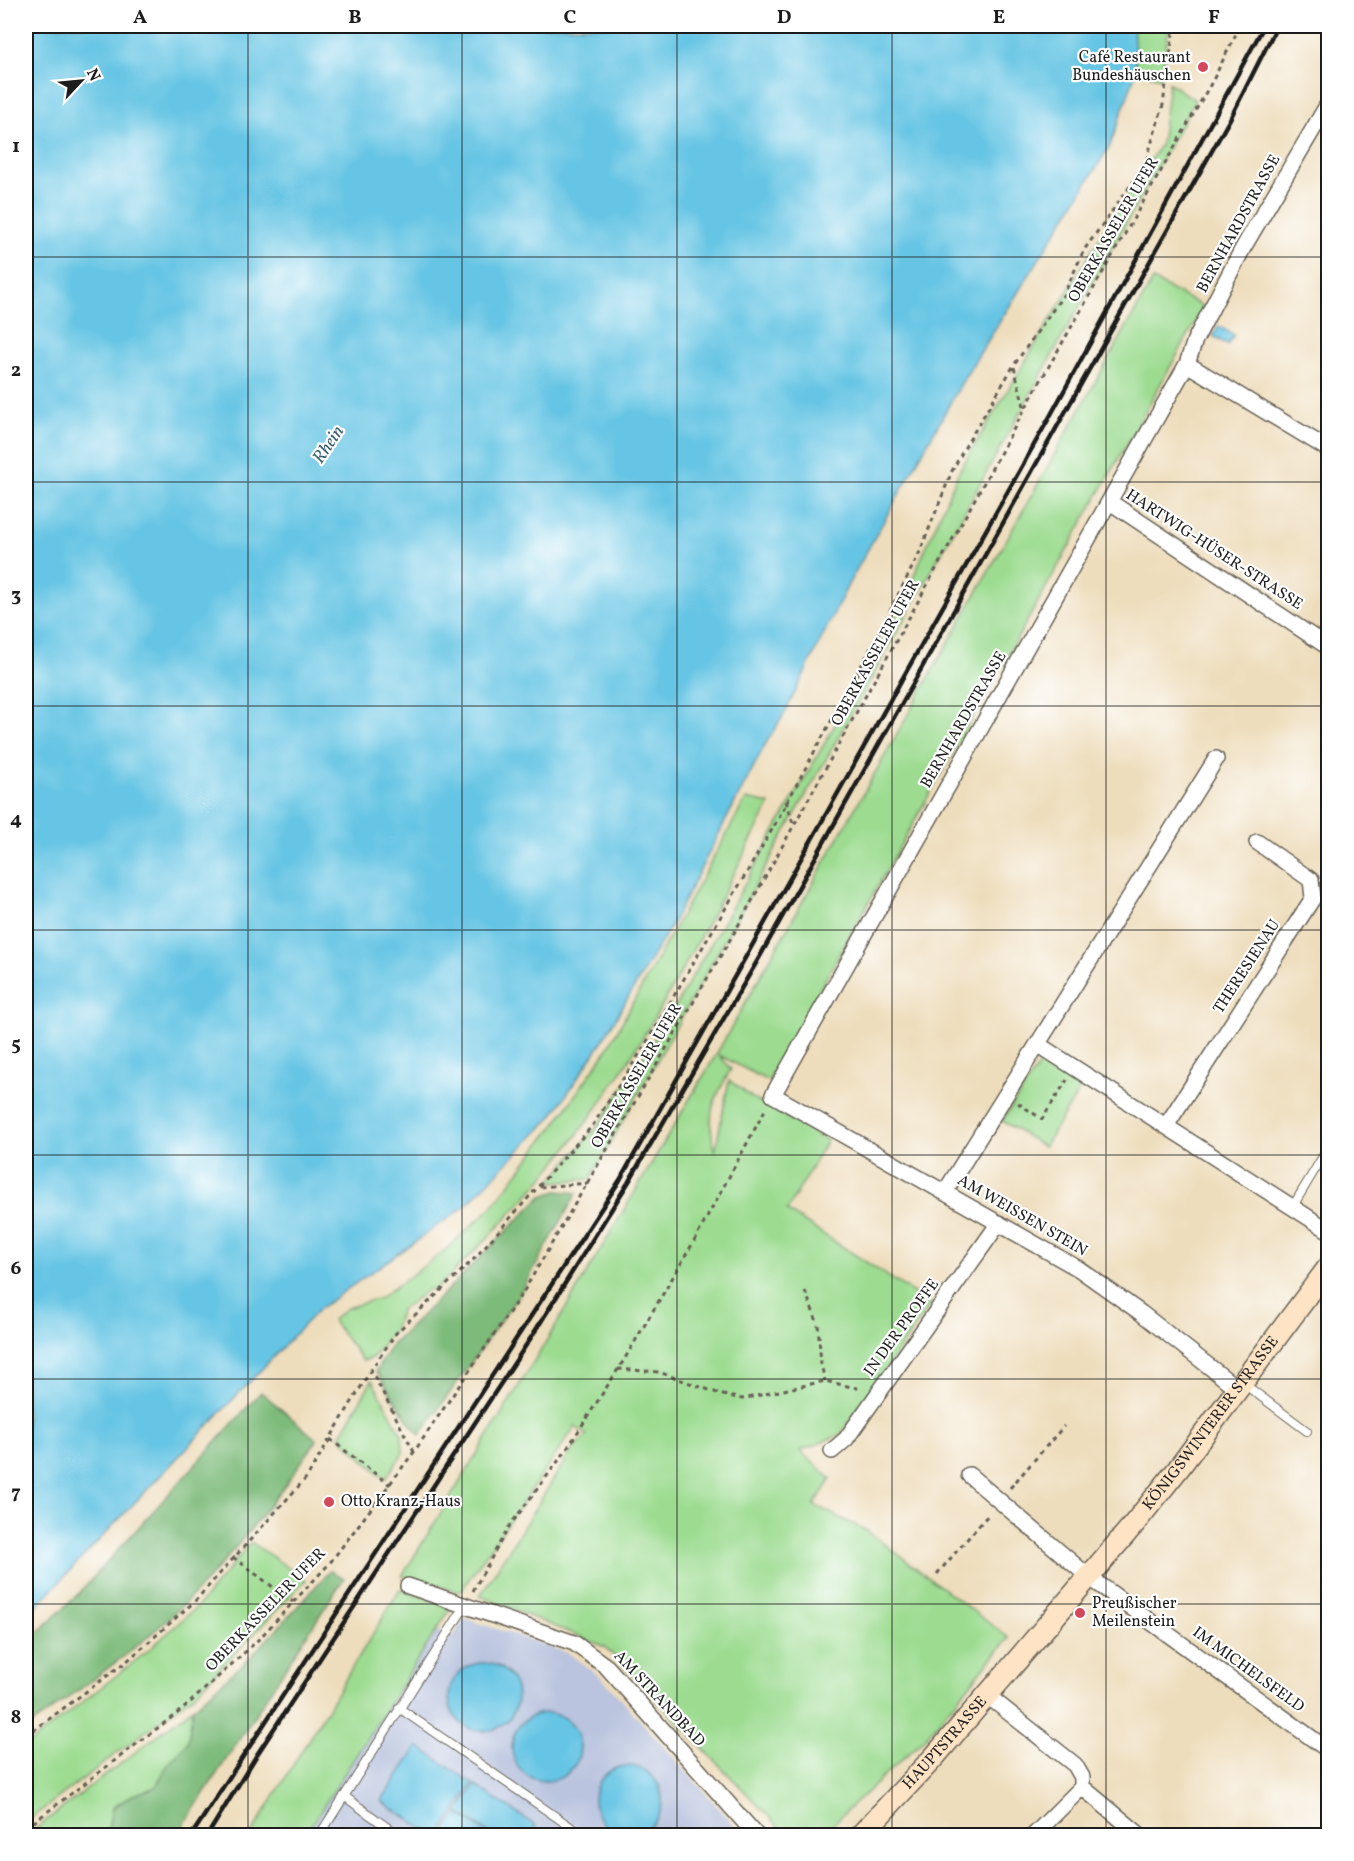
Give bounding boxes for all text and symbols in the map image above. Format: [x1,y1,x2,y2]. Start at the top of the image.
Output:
text: A [133,4,147,32]
text: B [348,4,362,32]
text: C [564,4,577,32]
text: D [777,4,791,32]
text: E [993,4,1005,32]
text: F [1208,4,1220,32]
place label: Café Restaurant Bundeshäuschen [1072,47,1191,87]
north arrow [51,51,111,111]
marker: Café Restaurant Bundeshäuschen [1196,60,1210,74]
text: N [80,65,105,86]
text: 1 [12,133,20,161]
street label: BERNHARDSTRASSE [1192,151,1286,297]
street label: OBERKASSELER UFER [1063,153,1165,307]
text: 2 [11,357,21,385]
water label: Rhein [307,421,351,469]
street label: HARTWIG-HÜSER-STRASSE [1121,484,1307,616]
street label: OBERKASSELER UFER [826,576,926,730]
text: 3 [11,582,21,610]
street label: BERNHARDSTRASSE [916,647,1012,793]
text: 4 [10,806,22,834]
street label: THERESIENAU [1208,915,1286,1018]
street label: OBERKASSELER UFER [586,999,688,1153]
text: 5 [11,1031,21,1059]
street label: AM WEISSEN STEIN [953,1170,1091,1262]
text: 6 [11,1255,22,1283]
street label: IN DER PROFFE [859,1275,945,1381]
street label: KÖNIGSWINTERER STRASSE [1138,1332,1284,1515]
text: 7 [11,1479,21,1507]
place label: Otto Kranz-Haus [341,1491,461,1513]
marker: Otto Kranz-Haus [322,1495,336,1509]
street label: OBERKASSELER UFER [201,1543,331,1677]
place label: Preußischer Meilenstein [1092,1593,1177,1633]
marker: Preußischer Meilenstein [1073,1606,1087,1620]
street label: IM MICHELSFELD [1188,1622,1309,1718]
street label: AM STRANDBAD [608,1646,710,1752]
street label: HAUPTSTRASSE [898,1692,992,1795]
text: 8 [11,1704,21,1732]

